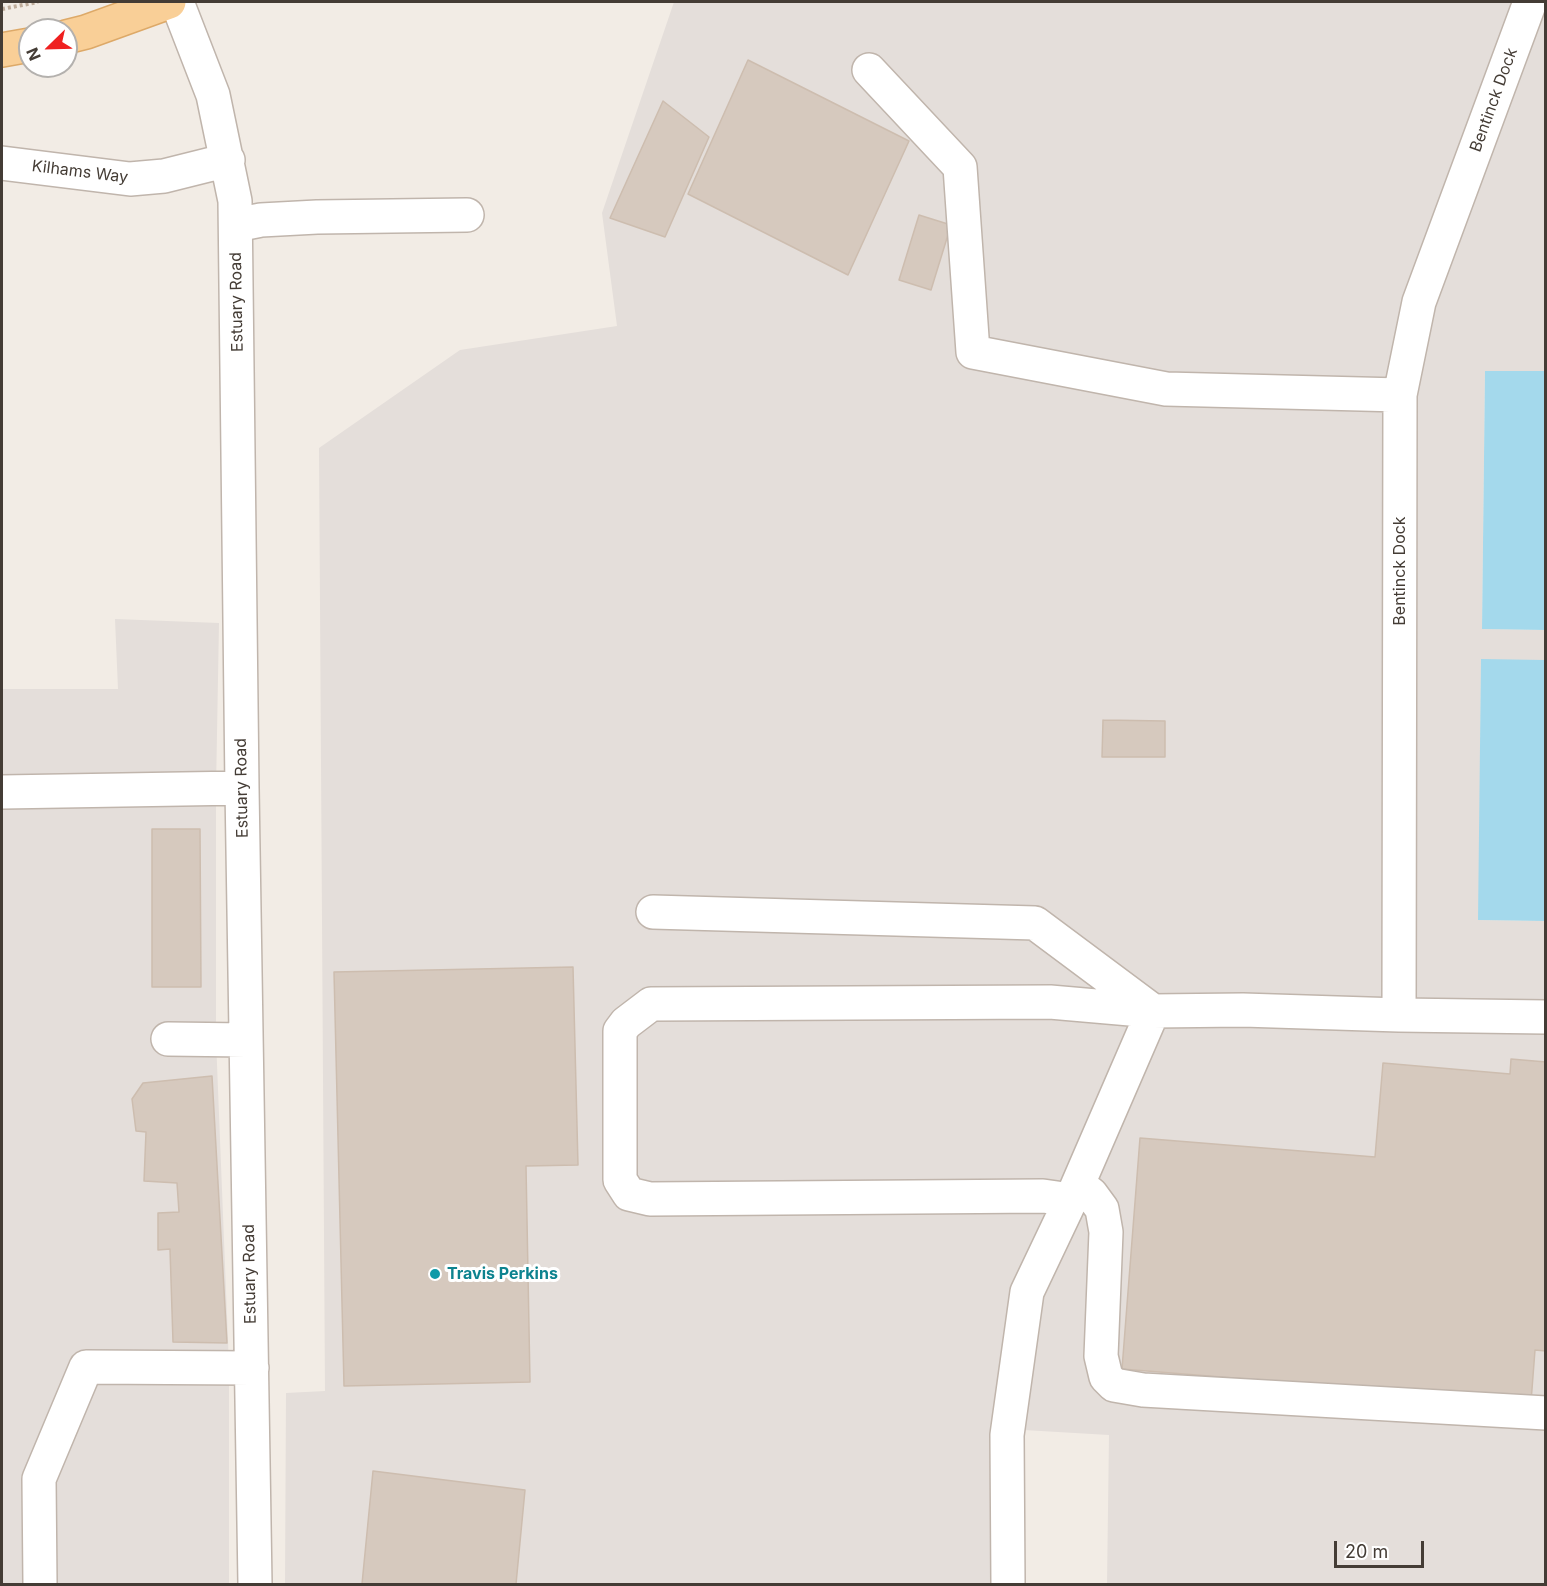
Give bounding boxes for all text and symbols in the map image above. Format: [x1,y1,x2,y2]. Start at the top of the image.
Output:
north arrow [18,18,78,78]
text: N [22,45,45,64]
street label: Bentinck Dock [1466,45,1522,155]
street label: Kilhams Way [31,157,129,187]
street label: Estuary Road [227,252,247,352]
street label: Bentinck Dock [1390,516,1410,626]
street label: Estuary Road [232,738,252,838]
street label: Estuary Road [240,1224,260,1324]
place label: Travis Perkins [447,1264,558,1284]
marker: Travis Perkins [428,1267,442,1281]
scale bar [1337,1529,1427,1567]
text: 20 m [1345,1541,1388,1562]

